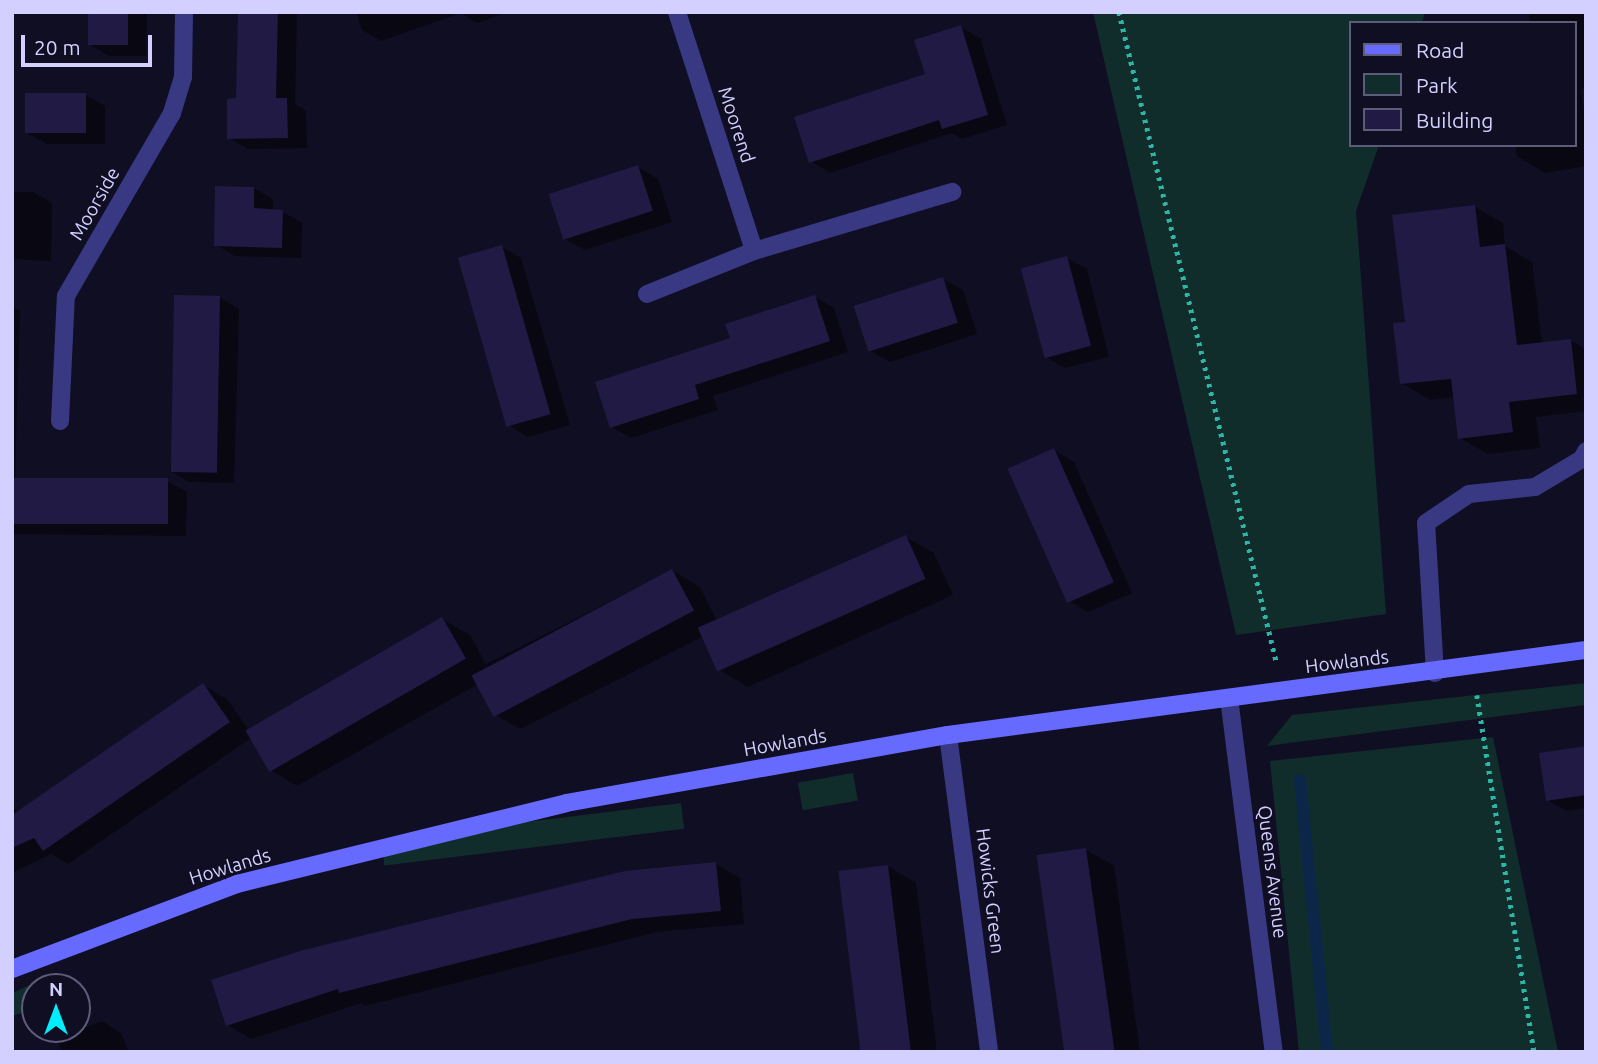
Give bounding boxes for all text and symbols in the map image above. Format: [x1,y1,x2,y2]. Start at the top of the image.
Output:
scale bar [24,21,156,65]
legend [1350,21,1577,147]
text: 20 m [34,35,81,59]
text: Road [1416,38,1464,62]
text: Park [1416,73,1458,97]
street label: Moorend [713,84,759,166]
text: Building [1416,108,1493,132]
street label: Moorside [65,163,125,245]
street label: Howlands [1304,646,1390,678]
street label: Howlands [742,724,828,762]
street label: Queens Avenue [1253,804,1291,940]
street label: Howicks Green [971,827,1009,955]
street label: Howlands [186,844,274,890]
north arrow [21,973,91,1043]
text: N [49,978,63,1000]

